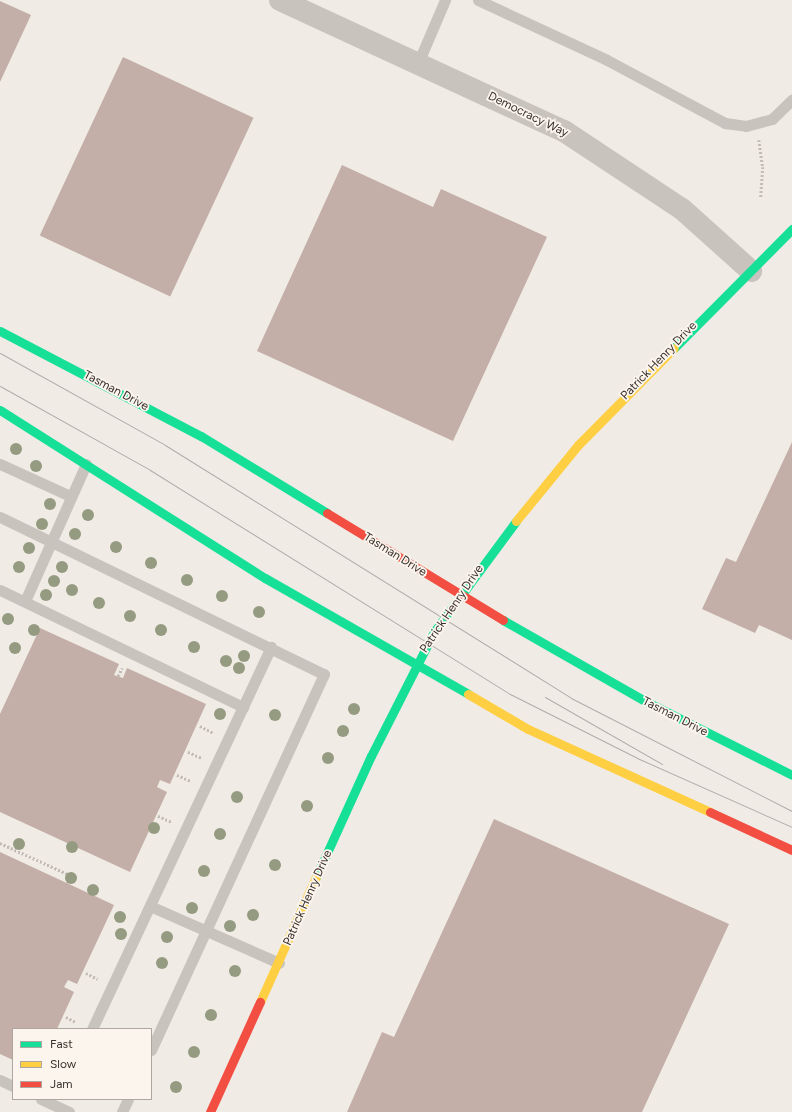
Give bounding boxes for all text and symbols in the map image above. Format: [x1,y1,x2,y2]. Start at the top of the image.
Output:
street label: Democracy Way [485,89,571,141]
street label: Patrick Henry Drive [618,319,700,403]
street label: Tasman Drive [81,368,151,414]
street label: Tasman Drive [361,530,429,580]
street label: Patrick Henry Drive [417,562,487,656]
street label: Tasman Drive [640,694,710,740]
street label: Patrick Henry Drive [280,848,336,948]
legend [12,1028,152,1100]
text: Fast [50,1037,73,1051]
text: Slow [50,1057,76,1071]
text: Jam [50,1077,73,1091]

